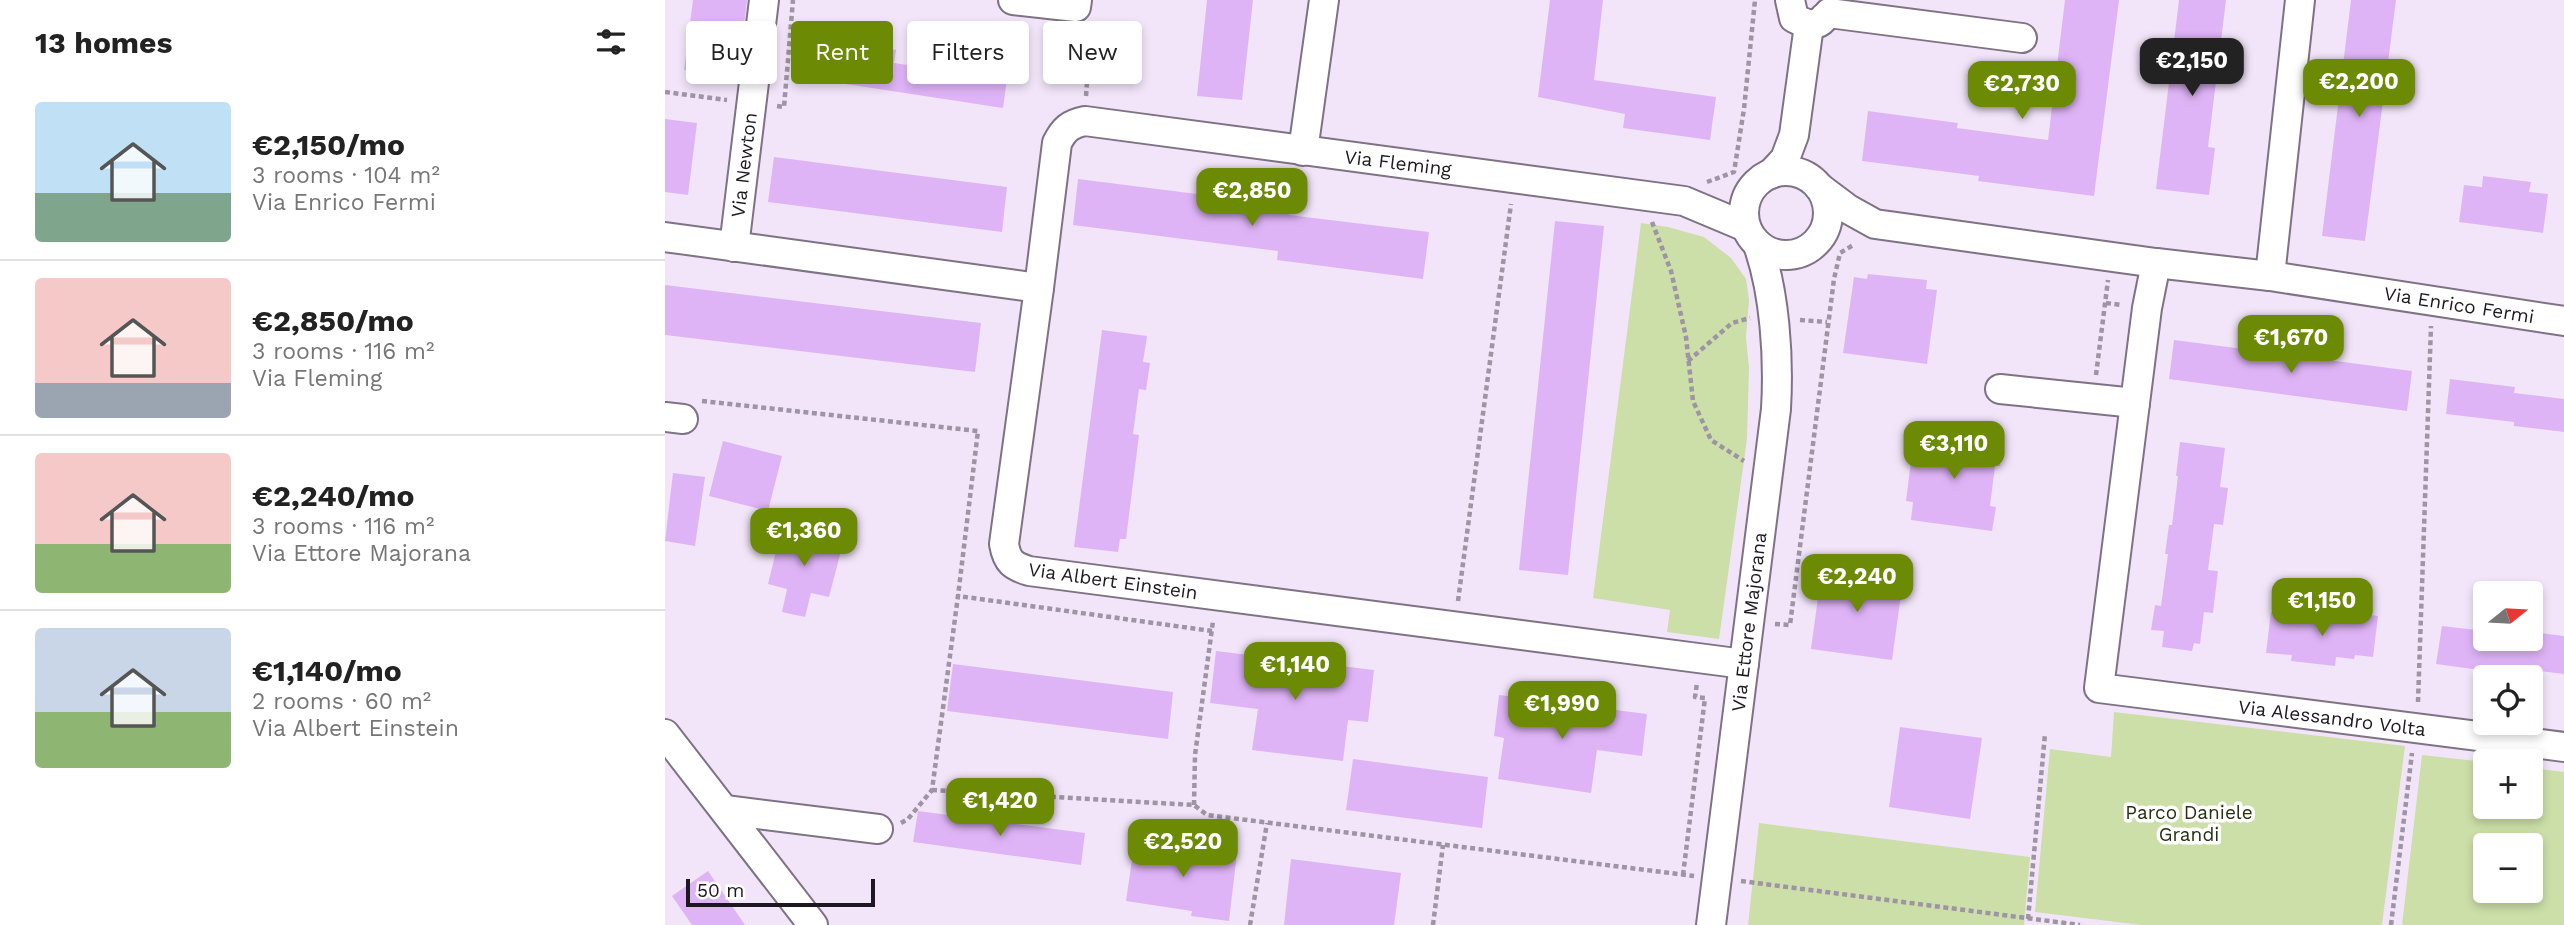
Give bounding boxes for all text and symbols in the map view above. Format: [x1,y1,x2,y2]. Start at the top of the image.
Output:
chip: Buy [686,21,777,84]
chip: Rent [791,21,893,84]
chip: Filters [907,21,1029,84]
chip: New [1043,21,1142,84]
icon: filters [592,23,630,61]
text: 13 homes [35,25,172,60]
pin: €2,150 [2135,38,2249,98]
text: €2,150 [2156,47,2228,74]
pin: €2,200 [2302,60,2416,119]
pin: €2,730 [1965,61,2079,121]
text: €2,200 [2319,68,2399,95]
text: €2,730 [1984,70,2060,97]
street label: Via Newton [726,111,762,219]
text: €2,150/mo [252,127,405,162]
icon: home [91,130,175,214]
street label: Via Fleming [1343,145,1454,181]
text: 3 rooms · 104 m² [252,162,440,189]
pin: €2,850 [1195,168,1309,228]
text: €2,850 [1212,177,1292,204]
text: Via Enrico Fermi [252,189,436,216]
street label: Via Enrico Fermi [2382,282,2536,328]
text: €2,850/mo [252,303,414,338]
icon: home [91,306,175,390]
pin: €1,670 [2234,316,2348,375]
text: €1,670 [2254,324,2328,351]
text: 3 rooms · 116 m² [252,338,434,365]
text: Via Fleming [252,365,382,392]
pin: €3,110 [1897,421,2011,481]
text: €3,110 [1920,430,1988,457]
text: €2,240/mo [252,478,414,513]
icon: home [91,481,175,565]
pin: €1,360 [747,508,861,568]
text: 3 rooms · 116 m² [252,513,434,540]
text: €1,360 [766,517,842,544]
street label: Via Ettore Majorana [1727,531,1771,713]
text: Via Ettore Majorana [252,540,471,567]
pin: €2,240 [1800,554,1914,614]
street label: Via Albert Einstein [1027,558,1199,604]
text: €2,240 [1817,563,1897,590]
pin: €1,150 [2265,578,2379,638]
north arrow [2473,581,2543,651]
map controls [2473,581,2543,903]
text: €1,150 [2288,587,2356,614]
pin: €1,140 [1238,642,1352,702]
text: €1,140 [1260,651,1330,678]
text: €1,140/mo [252,653,402,688]
icon: home [91,656,175,740]
button: locate [2473,665,2543,735]
pin: €1,990 [1505,682,1619,741]
text: 2 rooms · 60 m² [252,688,431,715]
text: €1,990 [1524,690,1600,717]
street label: Via Alessandro Volta [2237,695,2427,741]
text: Via Albert Einstein [252,715,459,742]
button: + [2473,749,2543,819]
pin: €1,420 [943,778,1057,838]
text: €1,420 [962,787,1038,814]
park label: Parco Daniele Grandi [2125,801,2253,846]
pin: €2,520 [1126,820,1240,879]
text: €2,520 [1144,828,1222,855]
button: − [2473,833,2543,903]
scale bar [686,876,875,908]
text: 50 m [697,879,744,902]

